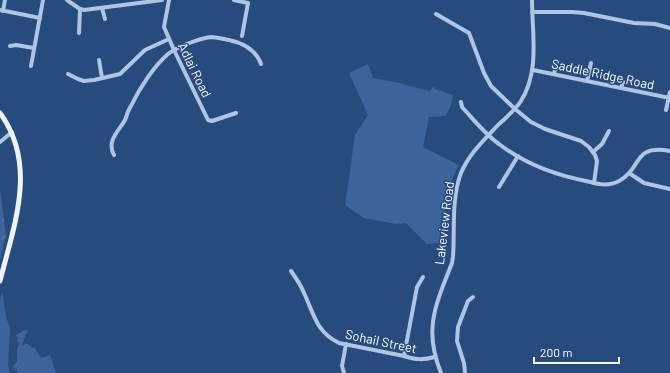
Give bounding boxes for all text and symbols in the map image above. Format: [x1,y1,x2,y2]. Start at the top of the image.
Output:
street label: Adlai Road [175,40,215,100]
street label: Saddle Ridge Road [550,55,656,93]
street label: Lakeview Road [431,180,457,266]
street label: Sohail Street [344,326,418,356]
scale bar [534,339,619,365]
text: 200 m [540,345,572,359]

